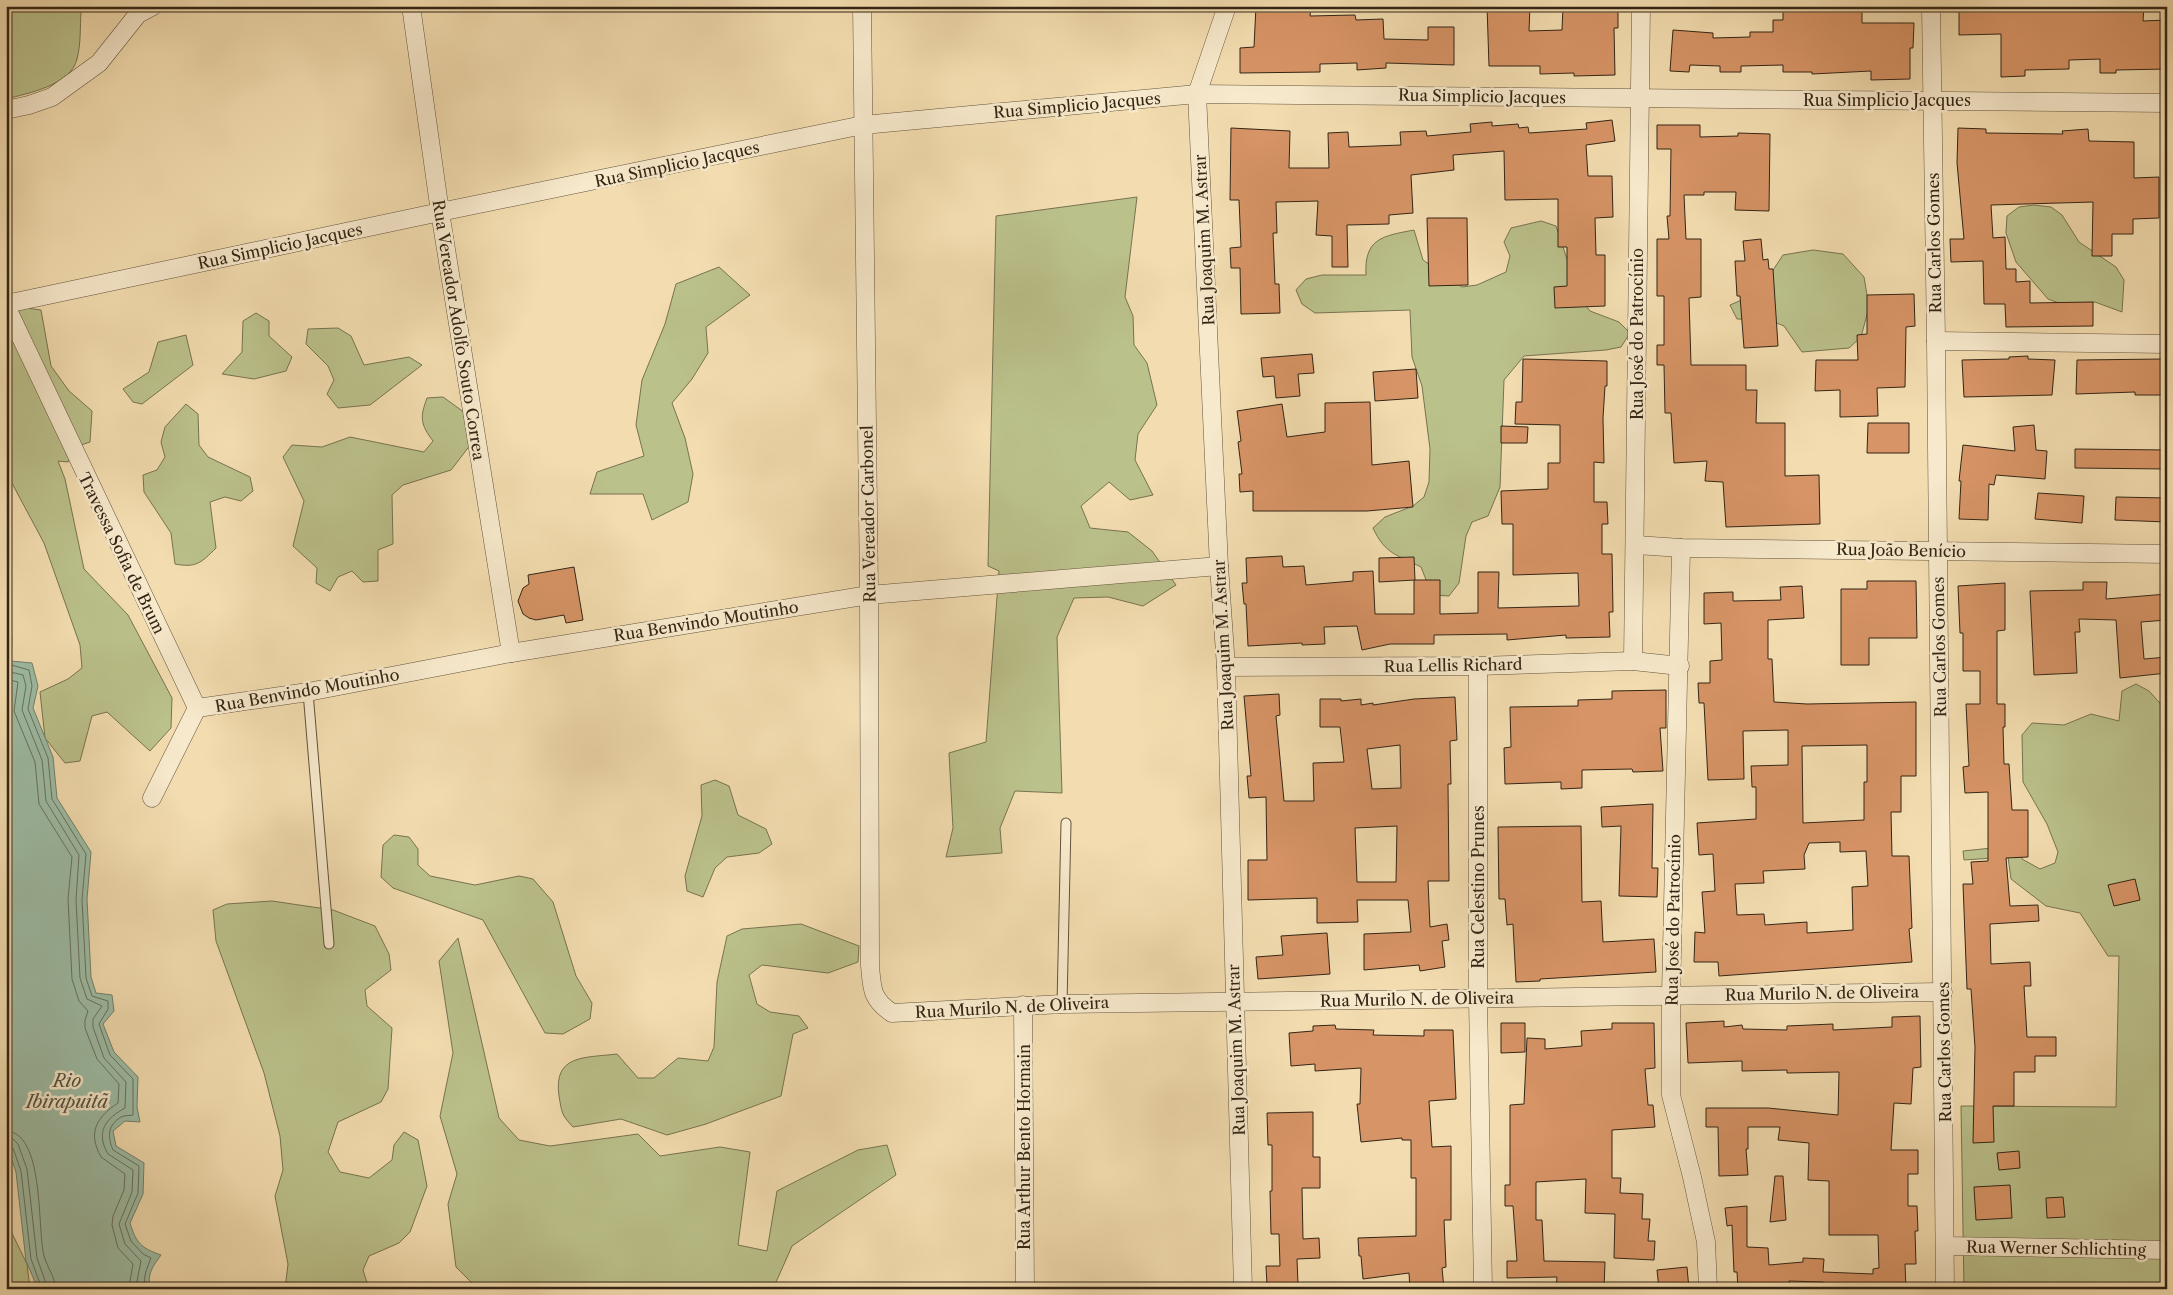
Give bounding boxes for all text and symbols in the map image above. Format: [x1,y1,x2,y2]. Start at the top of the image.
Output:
street label: Rua Simplicio Jacques [1398,85,1566,107]
street label: Rua Simplicio Jacques [992,88,1162,122]
street label: Rua Simplicio Jacques [1803,90,1971,110]
street label: Rua Simplicio Jacques [593,137,761,191]
street label: Rua Joaquim M. Astrar [1190,154,1218,326]
street label: Rua Carlos Gomes [1923,172,1945,314]
street label: Rua Vereador Adolfo Souto Correa [429,198,490,462]
street label: Rua Simplicio Jacques [196,219,364,273]
street label: Rua José do Patrocínio [1627,248,1647,420]
street label: Rua Vereador Carbonel [856,425,880,603]
street label: Travessa Sofia de Brum [74,469,170,637]
street label: Rua João Benício [1836,539,1966,561]
street label: Rua Joaquim M. Astrar [1209,559,1237,731]
street label: Rua Carlos Gomes [1928,576,1950,718]
street label: Rua Benvindo Moutinho [612,596,800,646]
street label: Rua Lellis Richard [1383,654,1523,676]
street label: Rua Benvindo Moutinho [213,664,401,716]
street label: Rua Celestino Prunes [1468,805,1488,969]
street label: Rua José do Patrocínio [1661,834,1685,1006]
street label: Rua Joaquim M. Astrar [1223,964,1249,1136]
street label: Rua Murilo N. de Oliveira [1725,981,1920,1005]
street label: Rua Carlos Gomes [1933,981,1955,1123]
street label: Rua Murilo N. de Oliveira [1320,987,1515,1011]
street label: Rua Murilo N. de Oliveira [914,992,1110,1022]
street label: Rua Arthur Bento Hormain [1014,1044,1034,1250]
water label: Rio Ibirapuitã [24,1070,109,1113]
street label: Rua Werner Schlichting [1966,1236,2147,1260]

